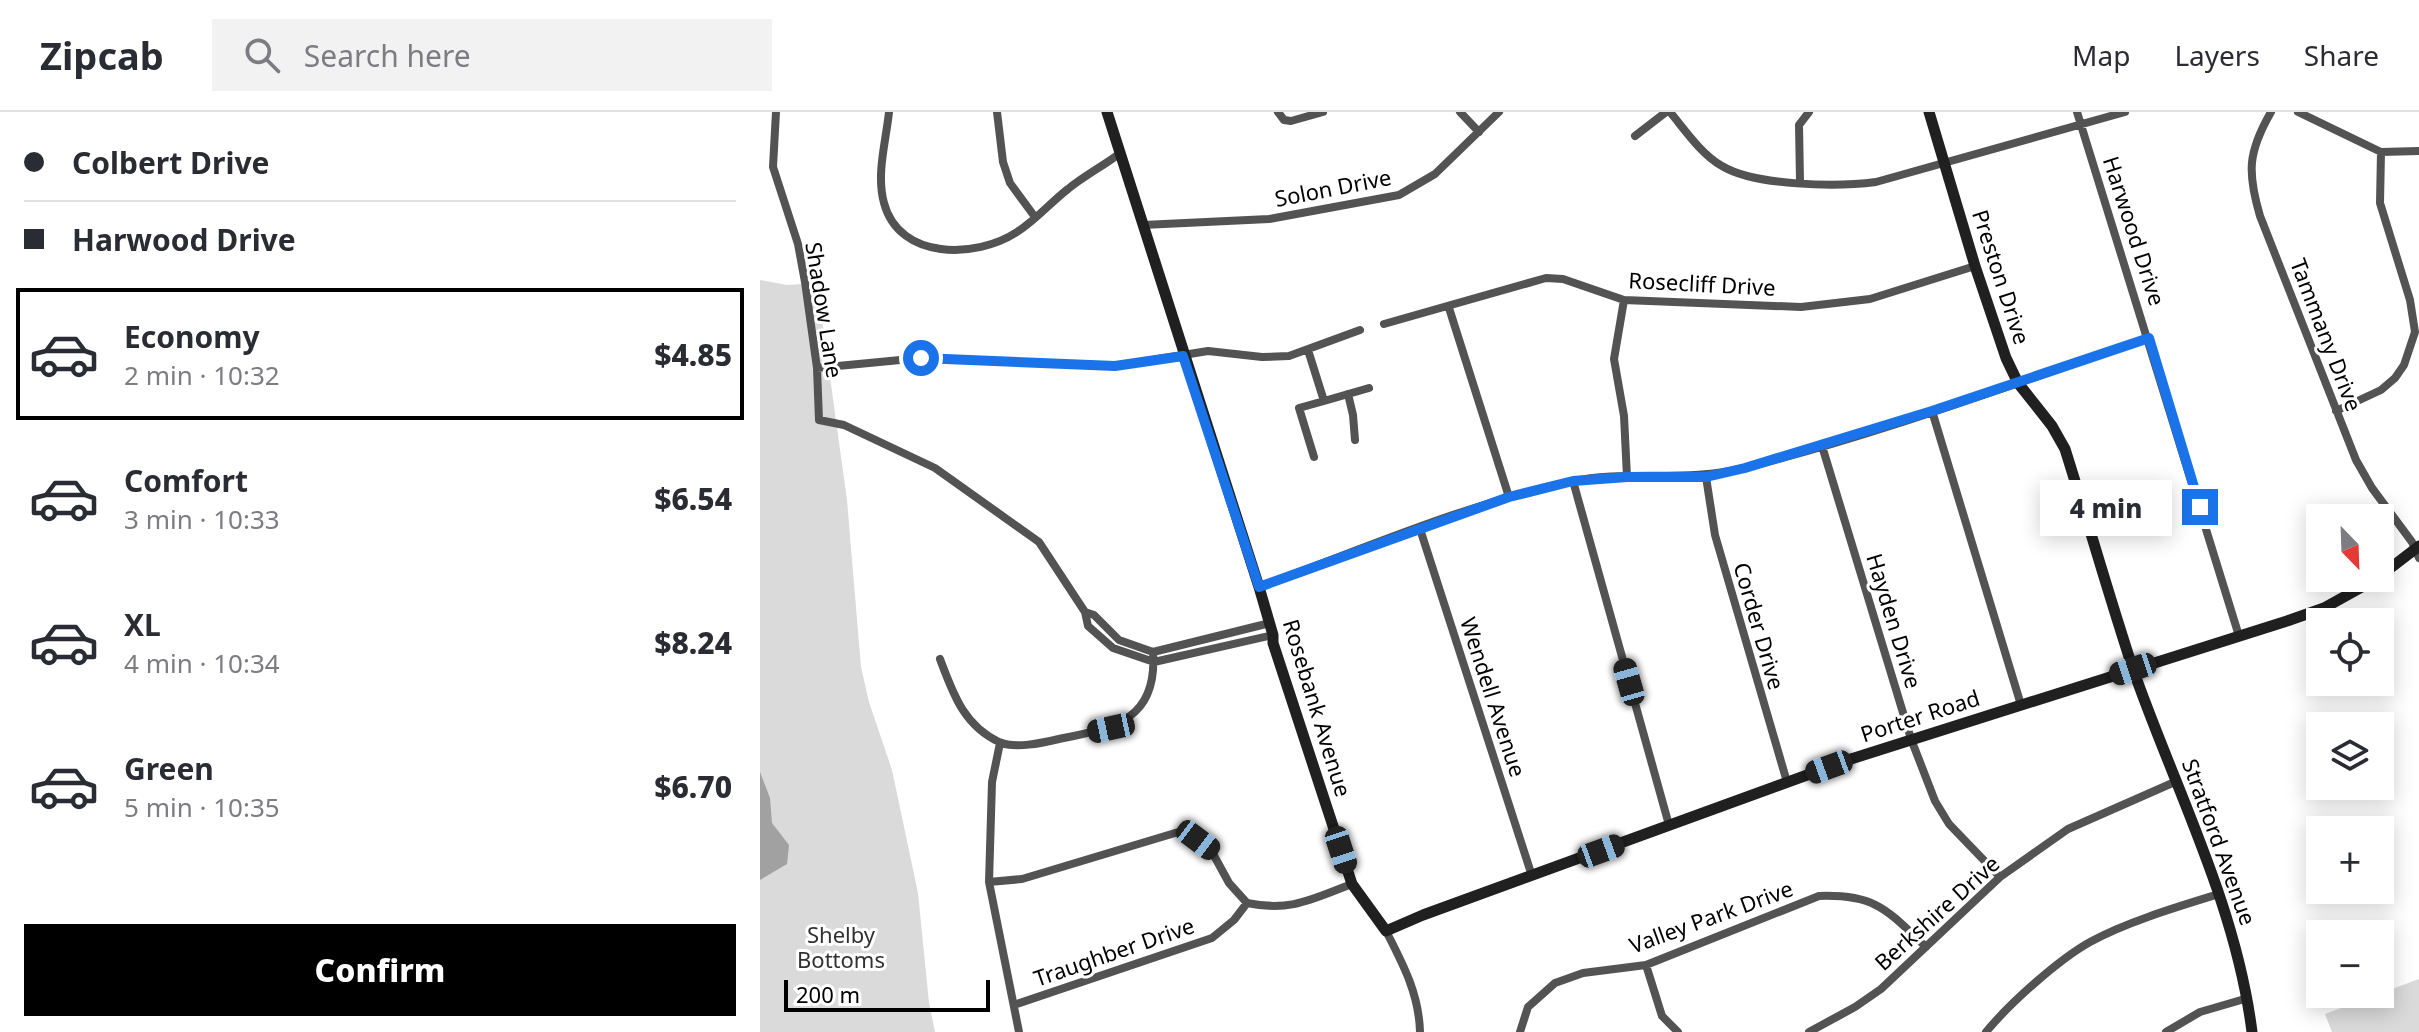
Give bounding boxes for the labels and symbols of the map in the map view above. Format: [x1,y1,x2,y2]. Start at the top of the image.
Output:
street label: Harwood Drive [2097,152,2173,309]
street label: Solon Drive [1272,161,1394,213]
street label: Preston Drive [1966,206,2038,348]
street label: Shadow Lane [799,240,851,380]
street label: Tammany Drive [2284,254,2370,415]
street label: Rosecliff Drive [1628,264,1776,302]
route start [903,340,939,376]
callout: 4 min [2040,479,2172,535]
route end [2182,489,2218,525]
north arrow [2306,504,2394,592]
street label: Hayden Drive [1860,550,1930,692]
street label: Corder Drive [1727,559,1792,693]
street label: Wendell Avenue [1454,613,1534,780]
street label: Rosebank Avenue [1277,615,1359,800]
car [2106,650,2160,688]
car [1611,656,1647,708]
street label: Porter Road [1856,682,1983,748]
car [1085,711,1137,745]
car [1802,748,1856,786]
street label: Stratford Avenue [2176,754,2264,929]
car [1172,816,1224,864]
car [1322,823,1360,877]
car [1574,832,1628,870]
street label: Berkshire Drive [1867,848,2005,976]
street label: Valley Park Drive [1625,873,1797,960]
street label: Traughber Drive [1029,910,1198,993]
park label: Shelby Bottoms [797,919,885,974]
scale bar [784,976,990,1012]

